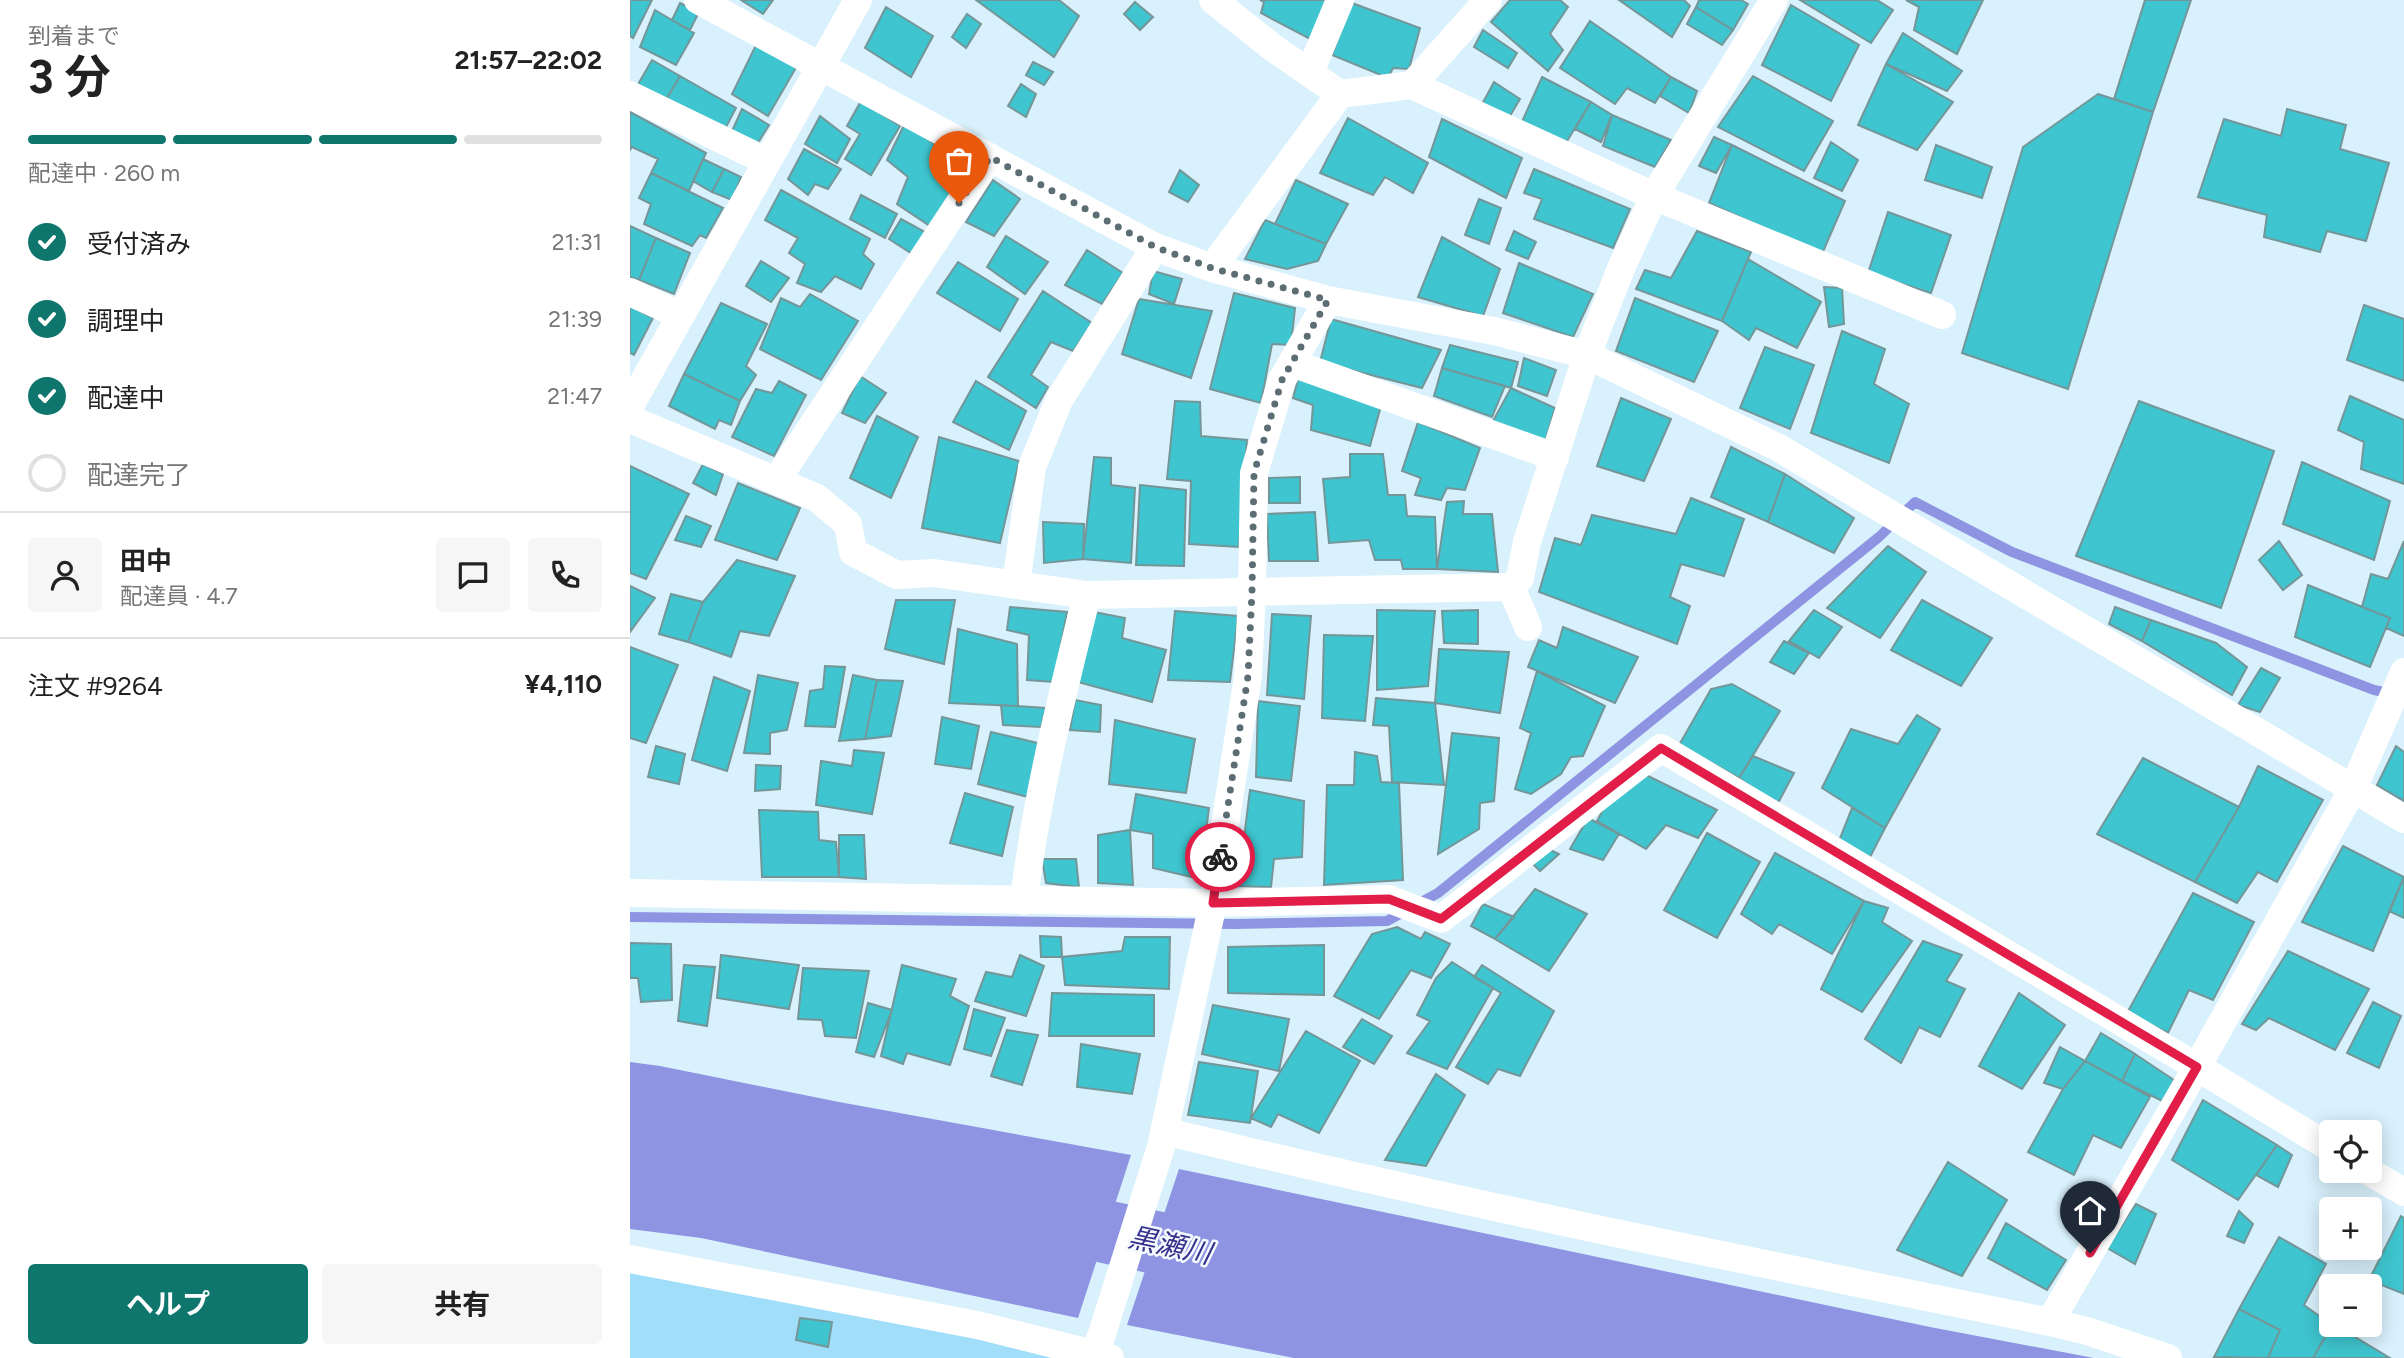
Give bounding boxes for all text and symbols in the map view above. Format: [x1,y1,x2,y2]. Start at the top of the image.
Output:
text: 到着まで [28,22,120,50]
text: 21:57–22:02 [454,44,602,76]
text: 3 分 [28,49,111,105]
pin [929,131,989,203]
icon: bag [940,142,978,180]
text: 配達中 · 260 m [28,159,180,187]
icon: check [28,223,66,261]
text: 受付済み [87,228,191,260]
text: 21:31 [552,228,602,256]
icon: check [28,300,66,338]
text: 調理中 [87,305,165,337]
text: 21:39 [548,305,602,333]
icon: check [28,377,66,415]
text: 配達中 [87,382,165,414]
text: 21:47 [547,382,602,410]
text: 配達完了 [87,459,191,491]
button: person [28,538,102,612]
button: chat [436,538,510,612]
button: phone [528,538,602,612]
text: 田中 [120,545,172,577]
text: 配達員 · 4.7 [120,582,238,610]
text: ¥4,110 [525,668,602,700]
text: 注文 #9264 [28,670,163,702]
courier [1185,822,1255,892]
icon: bike [1201,838,1239,876]
map controls [2319,1120,2382,1337]
button: locate [2319,1120,2382,1183]
pin [2060,1181,2120,1253]
icon: home [2071,1192,2109,1230]
button: + [2319,1197,2382,1260]
water label: 黒瀬川 [1125,1220,1218,1271]
button: ヘルプ [28,1264,308,1344]
button: 共有 [322,1264,602,1344]
button: − [2319,1274,2382,1337]

